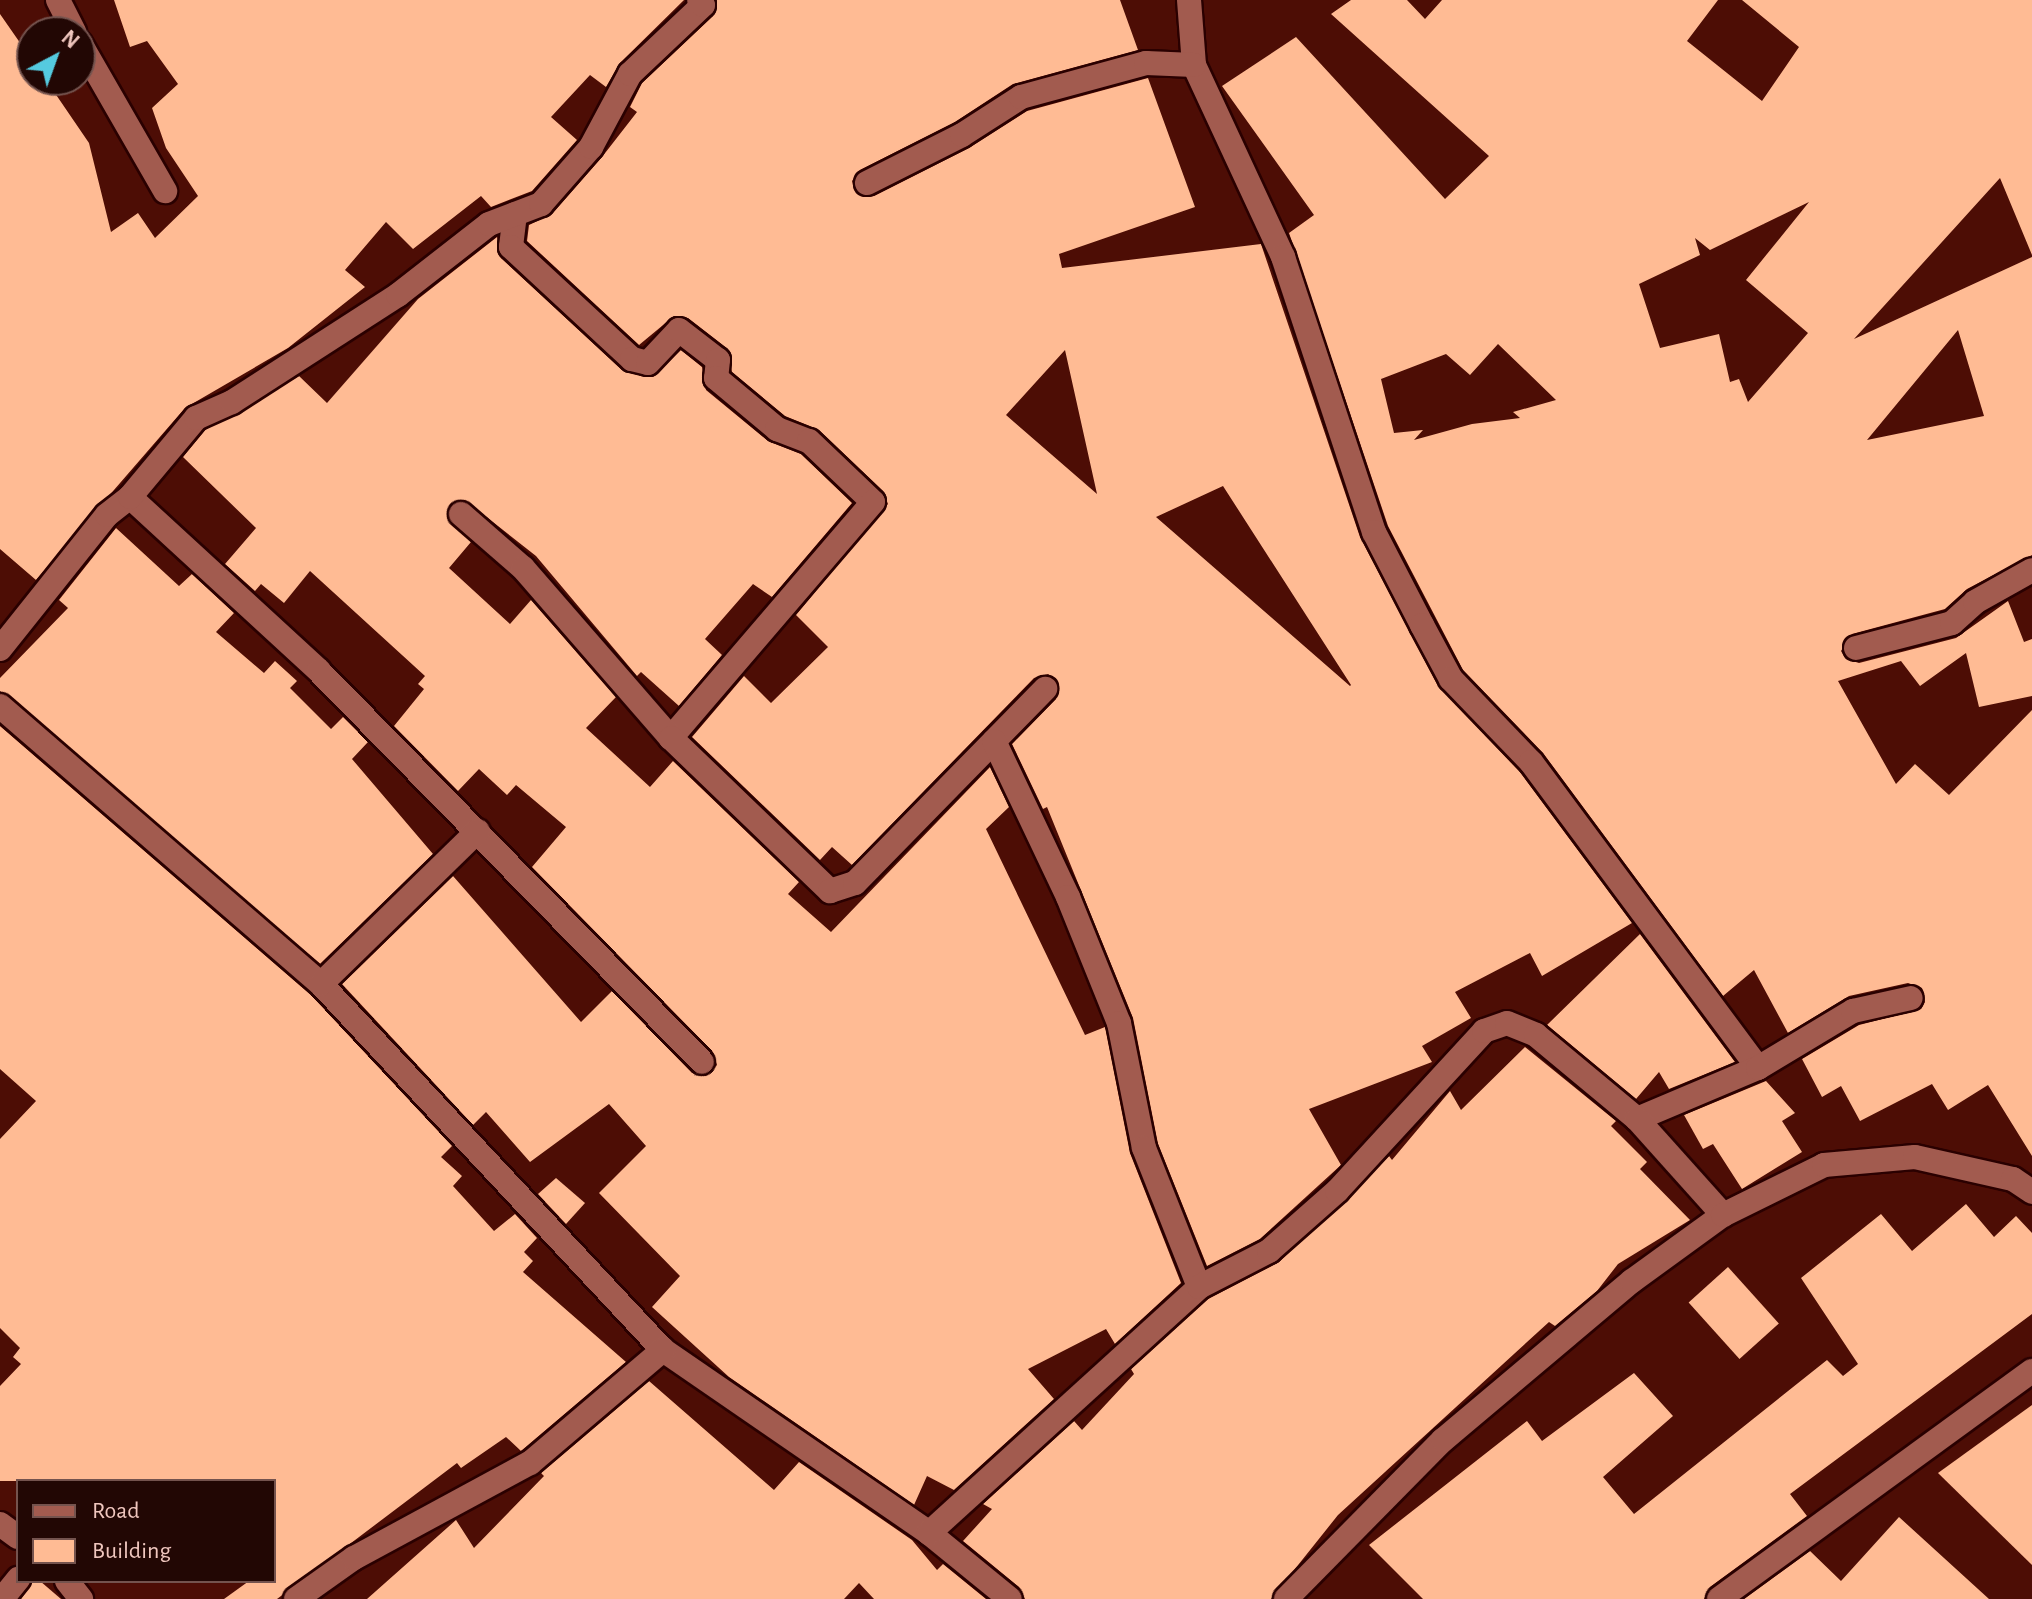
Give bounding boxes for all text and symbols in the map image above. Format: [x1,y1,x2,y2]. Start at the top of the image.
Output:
north arrow [16,16,96,96]
text: N [57,26,83,53]
legend [16,1479,276,1583]
text: Road [92,1499,140,1523]
text: Building [92,1539,171,1563]

